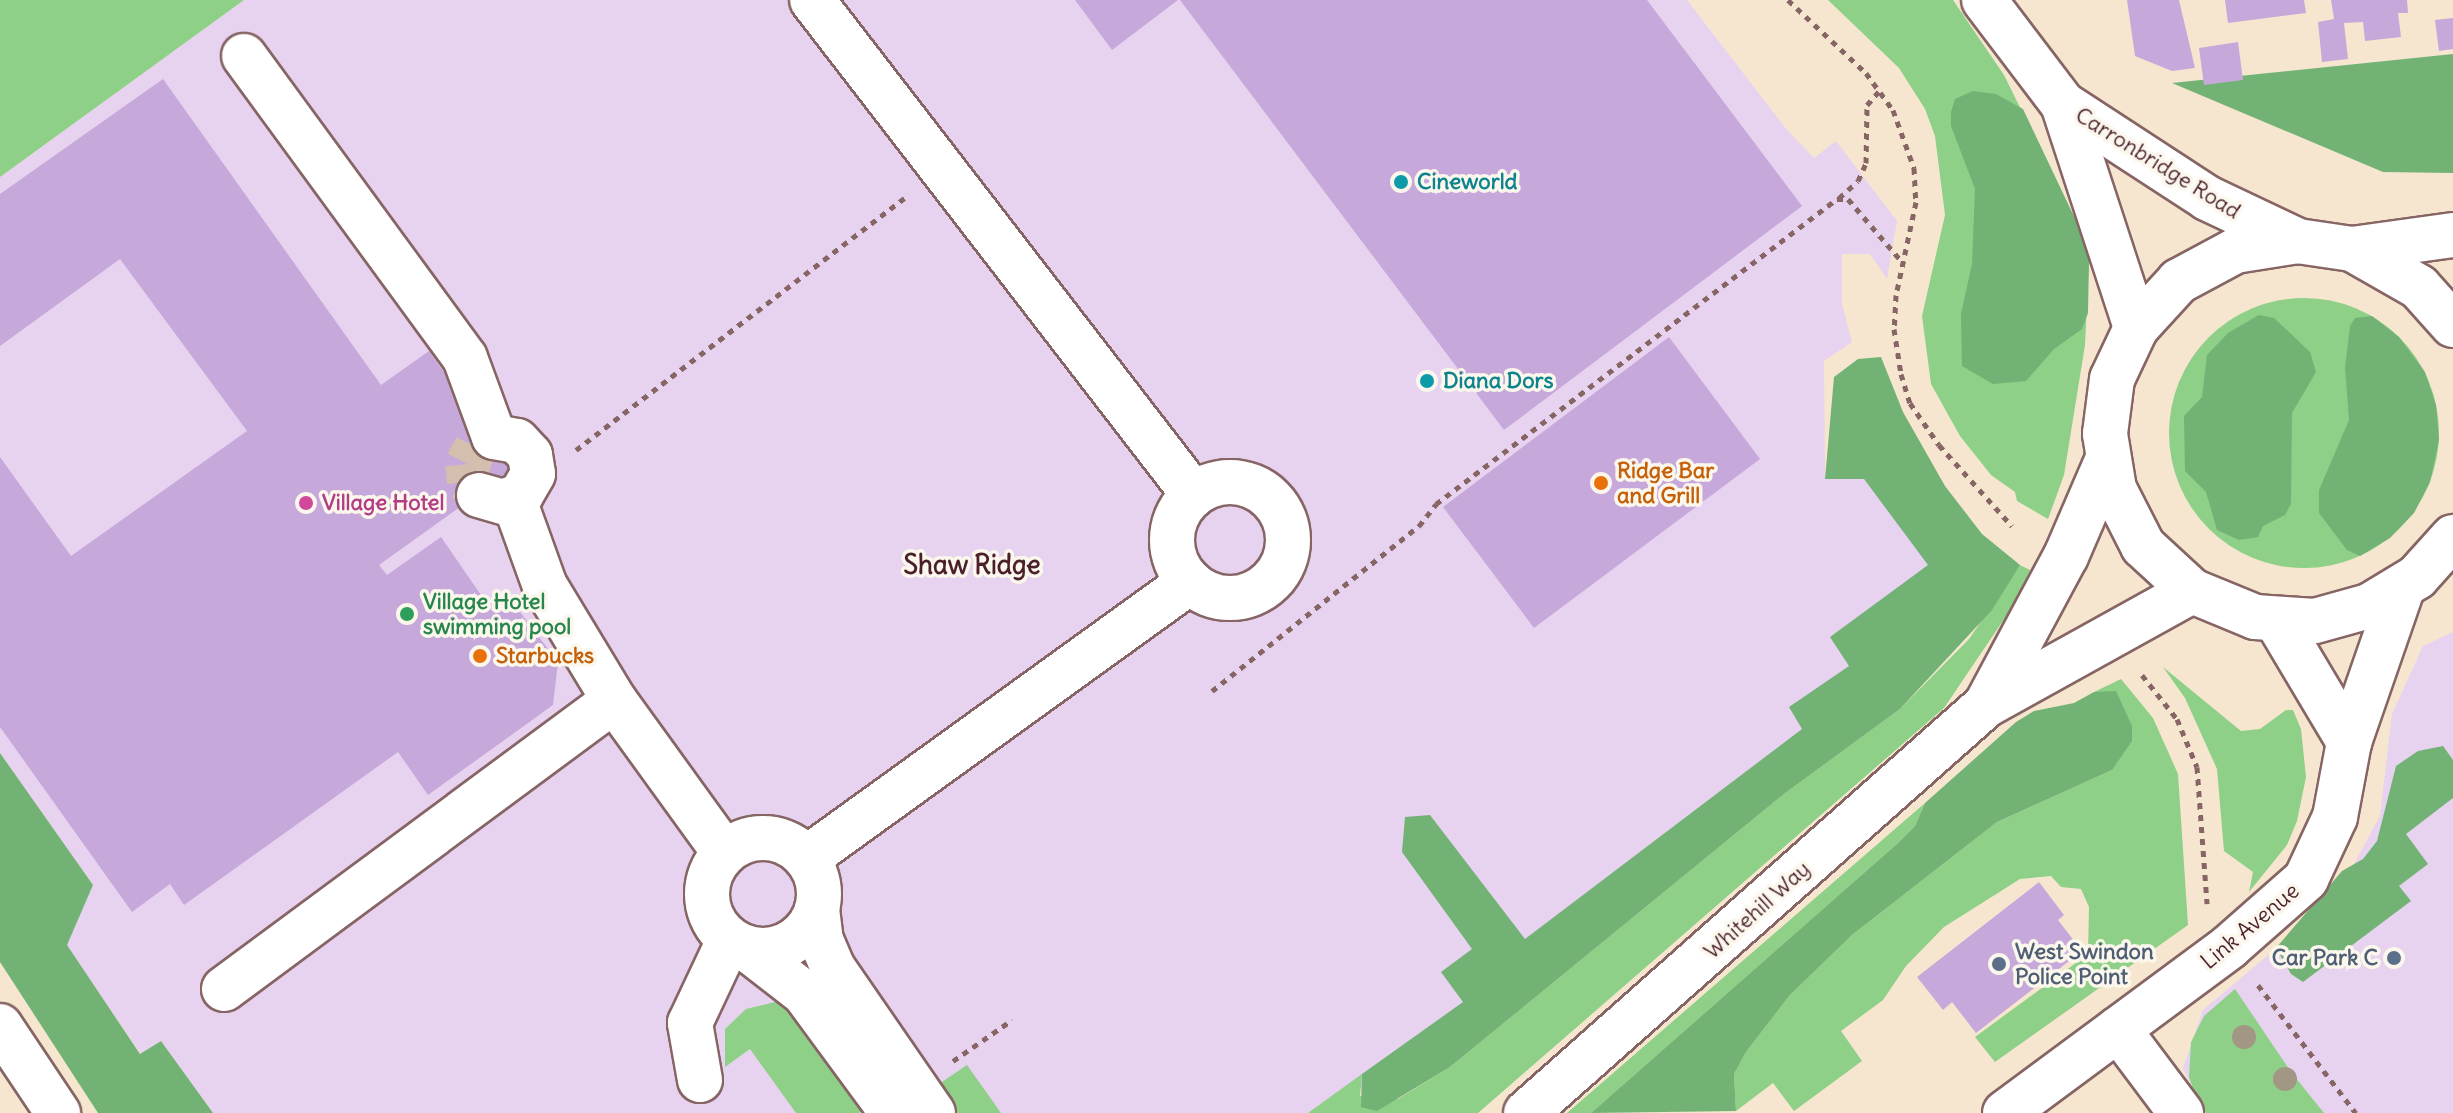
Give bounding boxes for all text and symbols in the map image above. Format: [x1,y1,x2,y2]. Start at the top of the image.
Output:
street label: Carronbridge Road [2071,102,2245,224]
place label: Cineworld [1417,169,1517,195]
marker: Cineworld [1392,173,1410,191]
place label: Diana Dors [1443,368,1554,394]
marker: Diana Dors [1418,372,1436,390]
place label: Ridge Bar and Grill [1617,457,1714,508]
marker: Ridge Bar and Grill [1592,474,1610,492]
place label: Village Hotel [322,490,444,516]
marker: Village Hotel [297,494,315,512]
district label: Shaw Ridge [903,549,1041,581]
place label: Village Hotel swimming pool [423,588,571,640]
marker: Village Hotel swimming pool [398,605,416,623]
place label: Starbucks [496,643,594,669]
marker: Starbucks [471,647,489,665]
street label: Whitehill Way [1699,855,1815,965]
street label: Link Avenue [2196,877,2304,975]
place label: West Swindon Police Point [2015,938,2154,990]
place label: Car Park C [2272,945,2378,971]
marker: Car Park C [2385,949,2403,967]
marker: West Swindon Police Point [1990,955,2008,973]

